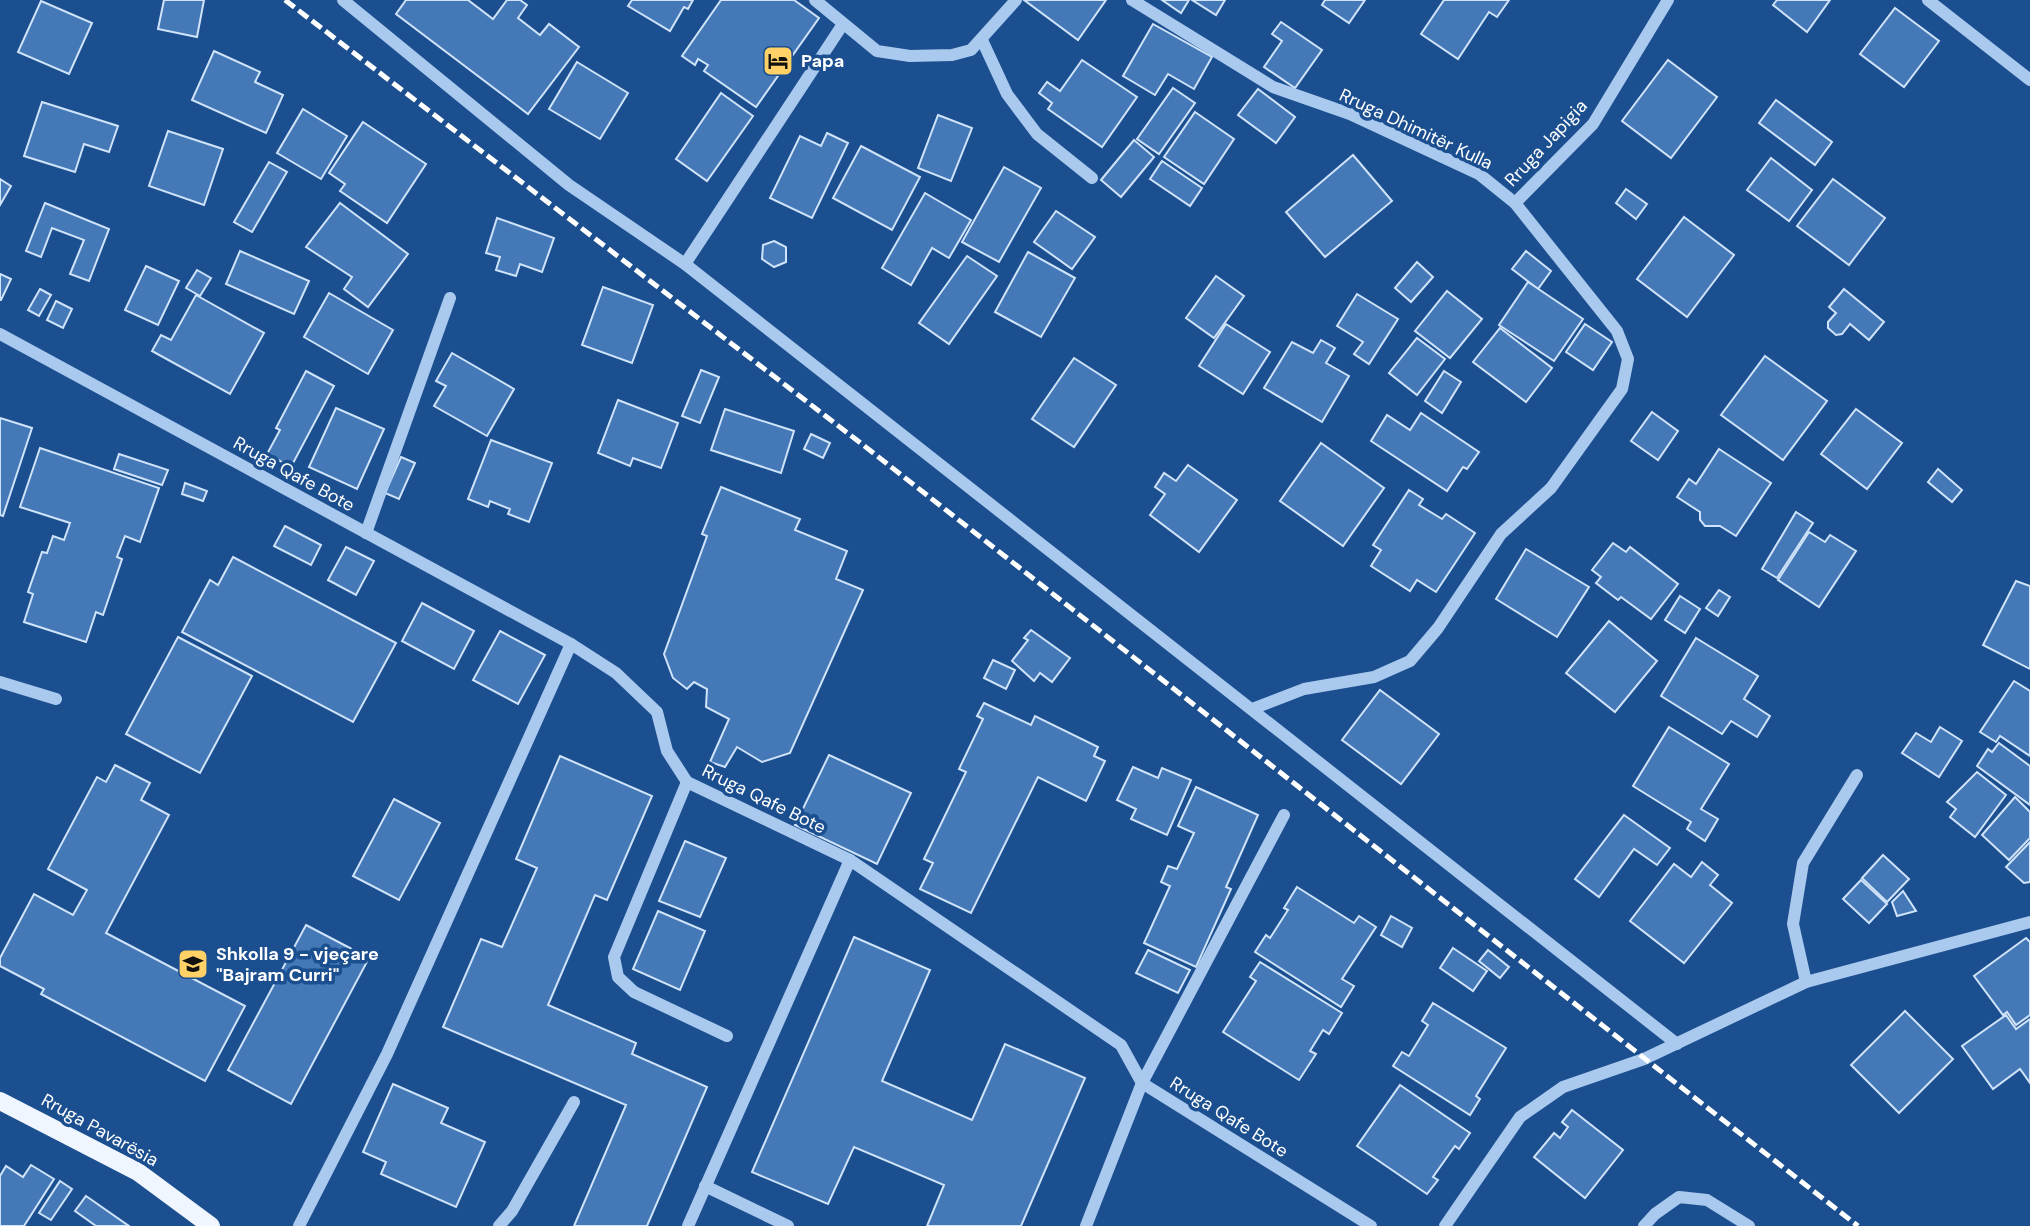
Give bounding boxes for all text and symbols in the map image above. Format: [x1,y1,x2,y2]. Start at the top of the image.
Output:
hotel icon: Papa [761,44,795,78]
place label: Papa [801,49,844,73]
street label: Rruga Dhimitër Kulla [1335,83,1497,175]
street label: Rruga Japigia [1499,94,1593,192]
street label: Rruga Qafe Bote [229,431,359,517]
street label: Rruga Qafe Bote [698,759,830,839]
place label: Shkolla 9 - vjeçare "Bajram Curri" [216,942,379,987]
school or university icon: Shkolla 9 - vjeçare "Bajram Curri" [176,947,210,981]
street label: Rruga Qafe Bote [1165,1071,1293,1163]
street label: Rruga Pavarësia [37,1088,163,1172]

